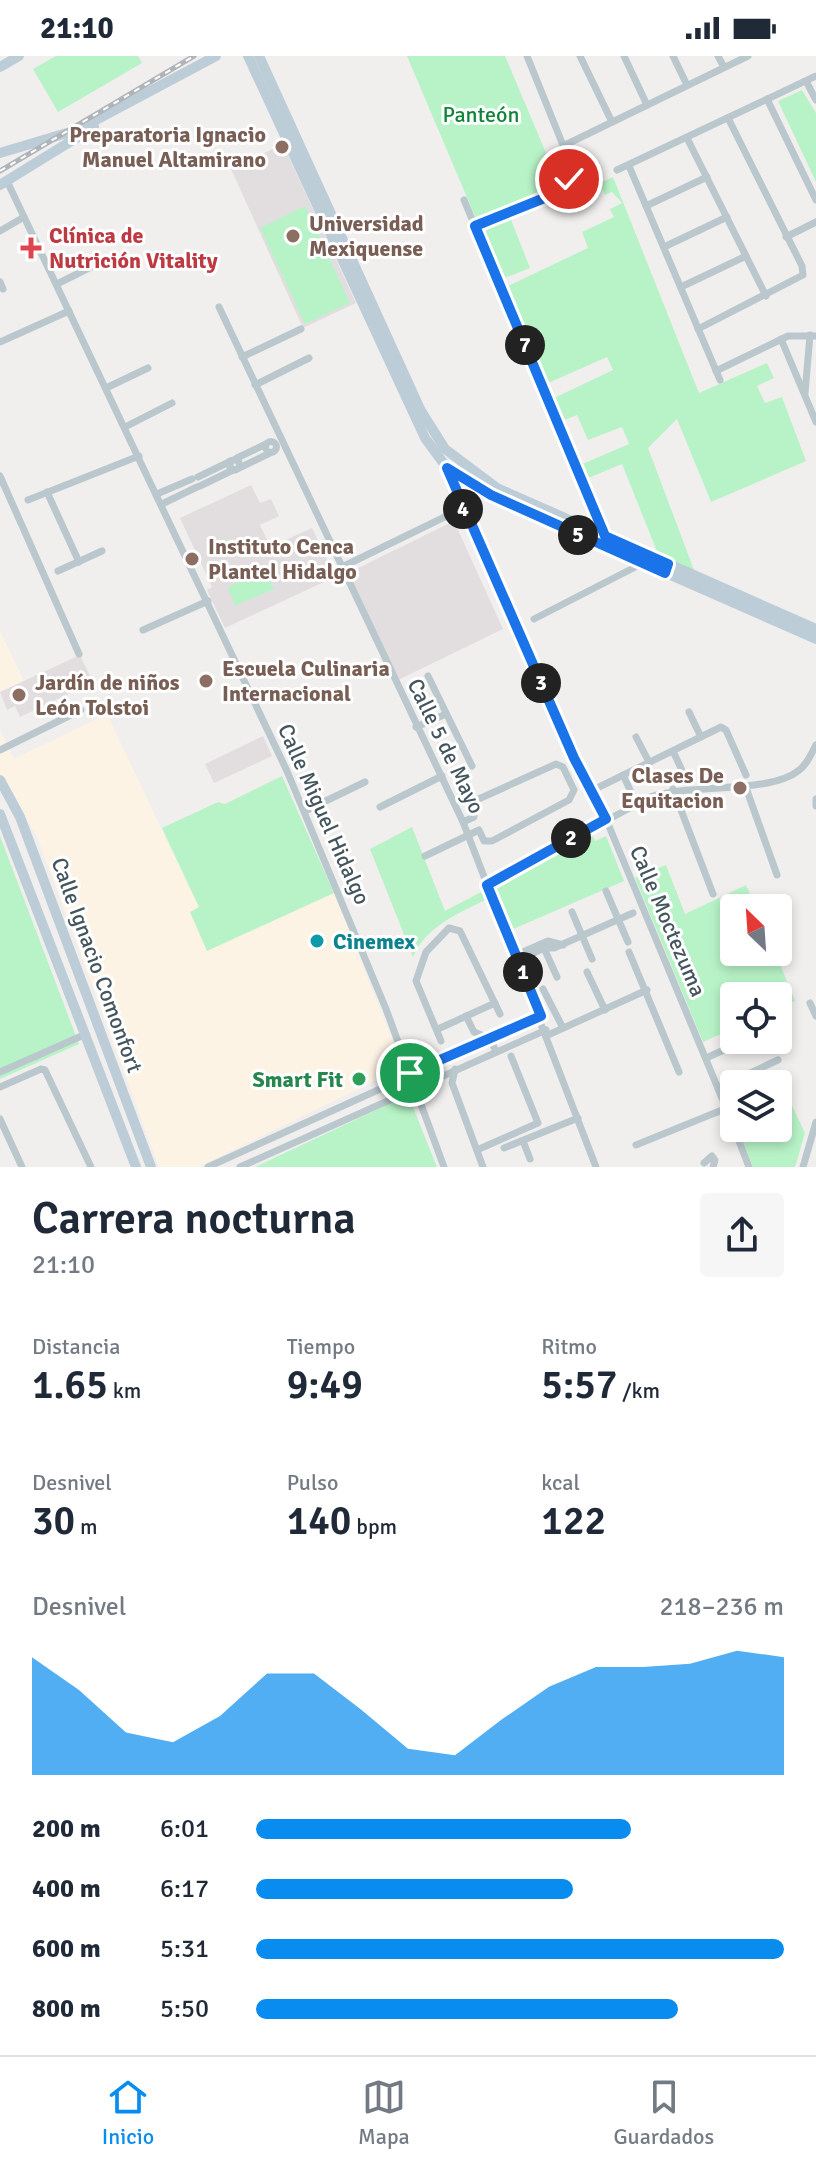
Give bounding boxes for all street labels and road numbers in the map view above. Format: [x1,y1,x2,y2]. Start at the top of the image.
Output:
street label: Calle 5 de Mayo [402,674,490,818]
street label: Calle Miguel Hidalgo [272,719,376,909]
street label: Calle Moctezuma [624,842,712,1000]
street label: Calle Ignacio Comonfort [46,854,149,1077]

